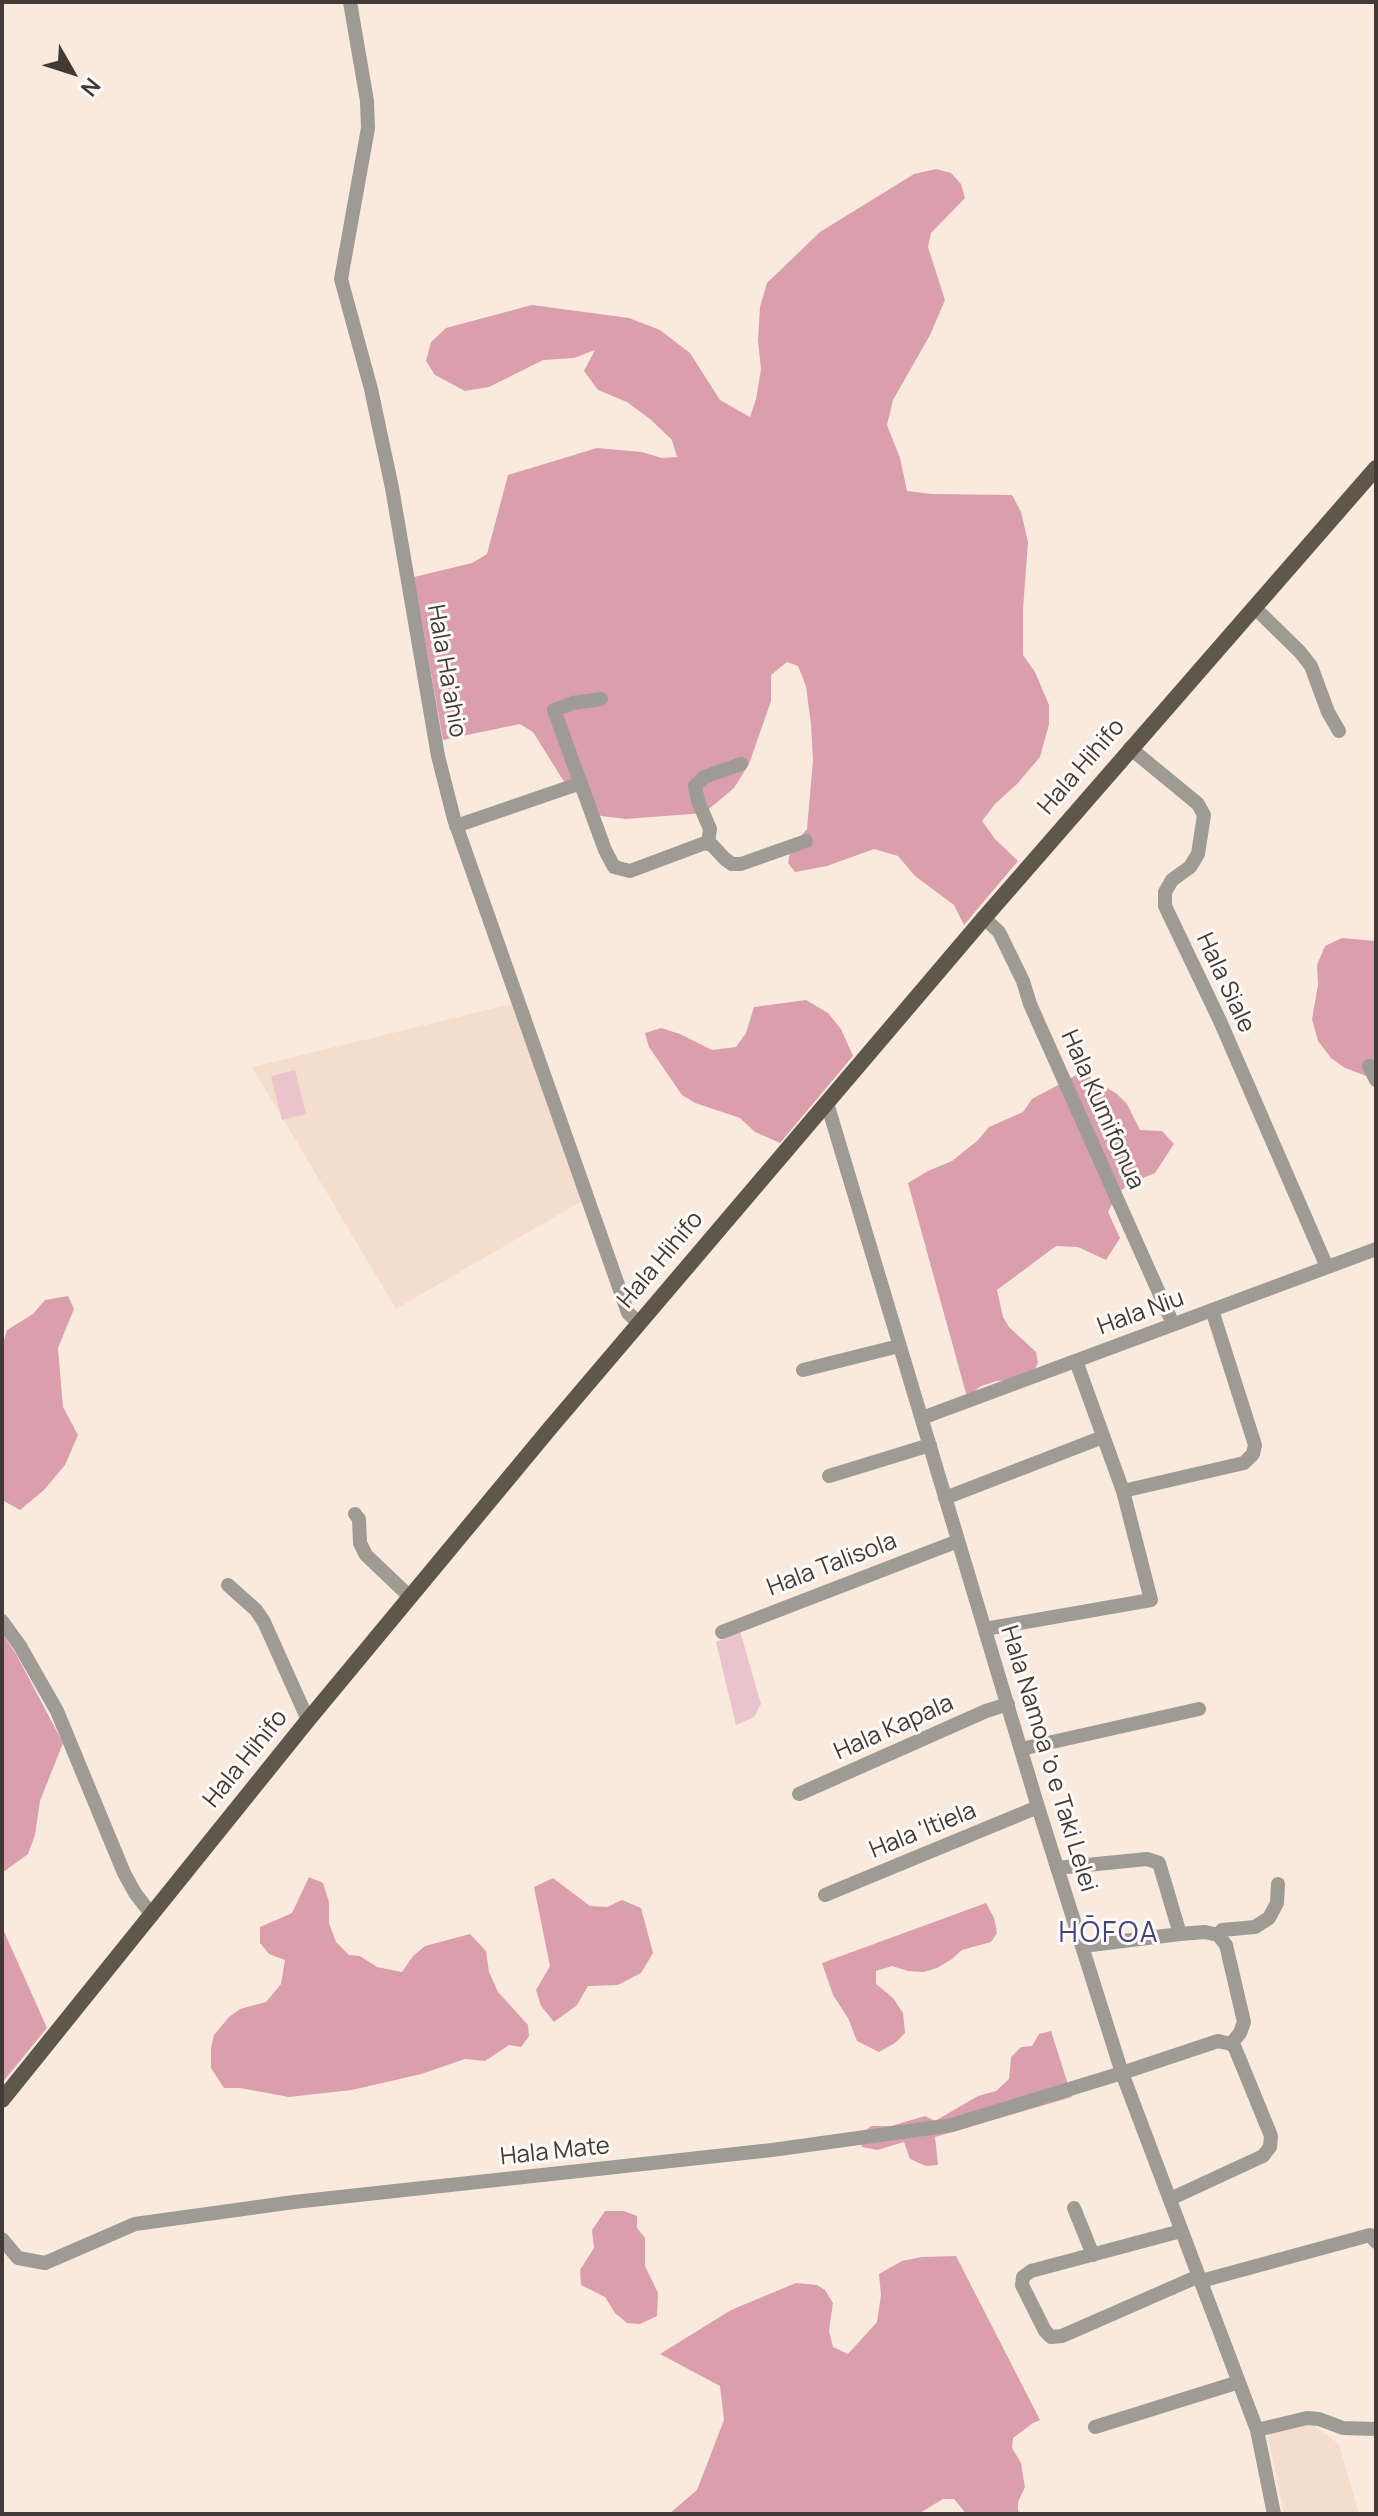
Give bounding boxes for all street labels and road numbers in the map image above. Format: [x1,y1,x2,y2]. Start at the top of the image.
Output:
street label: Hala Ha'ahio [420,602,472,740]
street label: Hala Hihifo [1033,713,1131,821]
street label: Hala Siale [1189,928,1261,1038]
street label: Hala Kumifonua [1054,1026,1150,1194]
street label: Hala Hihifo [612,1206,710,1314]
street label: Hala Niu [1094,1284,1188,1342]
street label: Hala Talisola [763,1527,901,1603]
street label: Hala Namoa 'o e Taki Lelei [994,1622,1102,1896]
street label: Hala Kapala [830,1689,958,1767]
street label: Hala Hihifo [198,1704,294,1814]
street label: Hala 'Itiela [865,1797,981,1865]
street label: Hala Mate [499,2132,611,2172]

